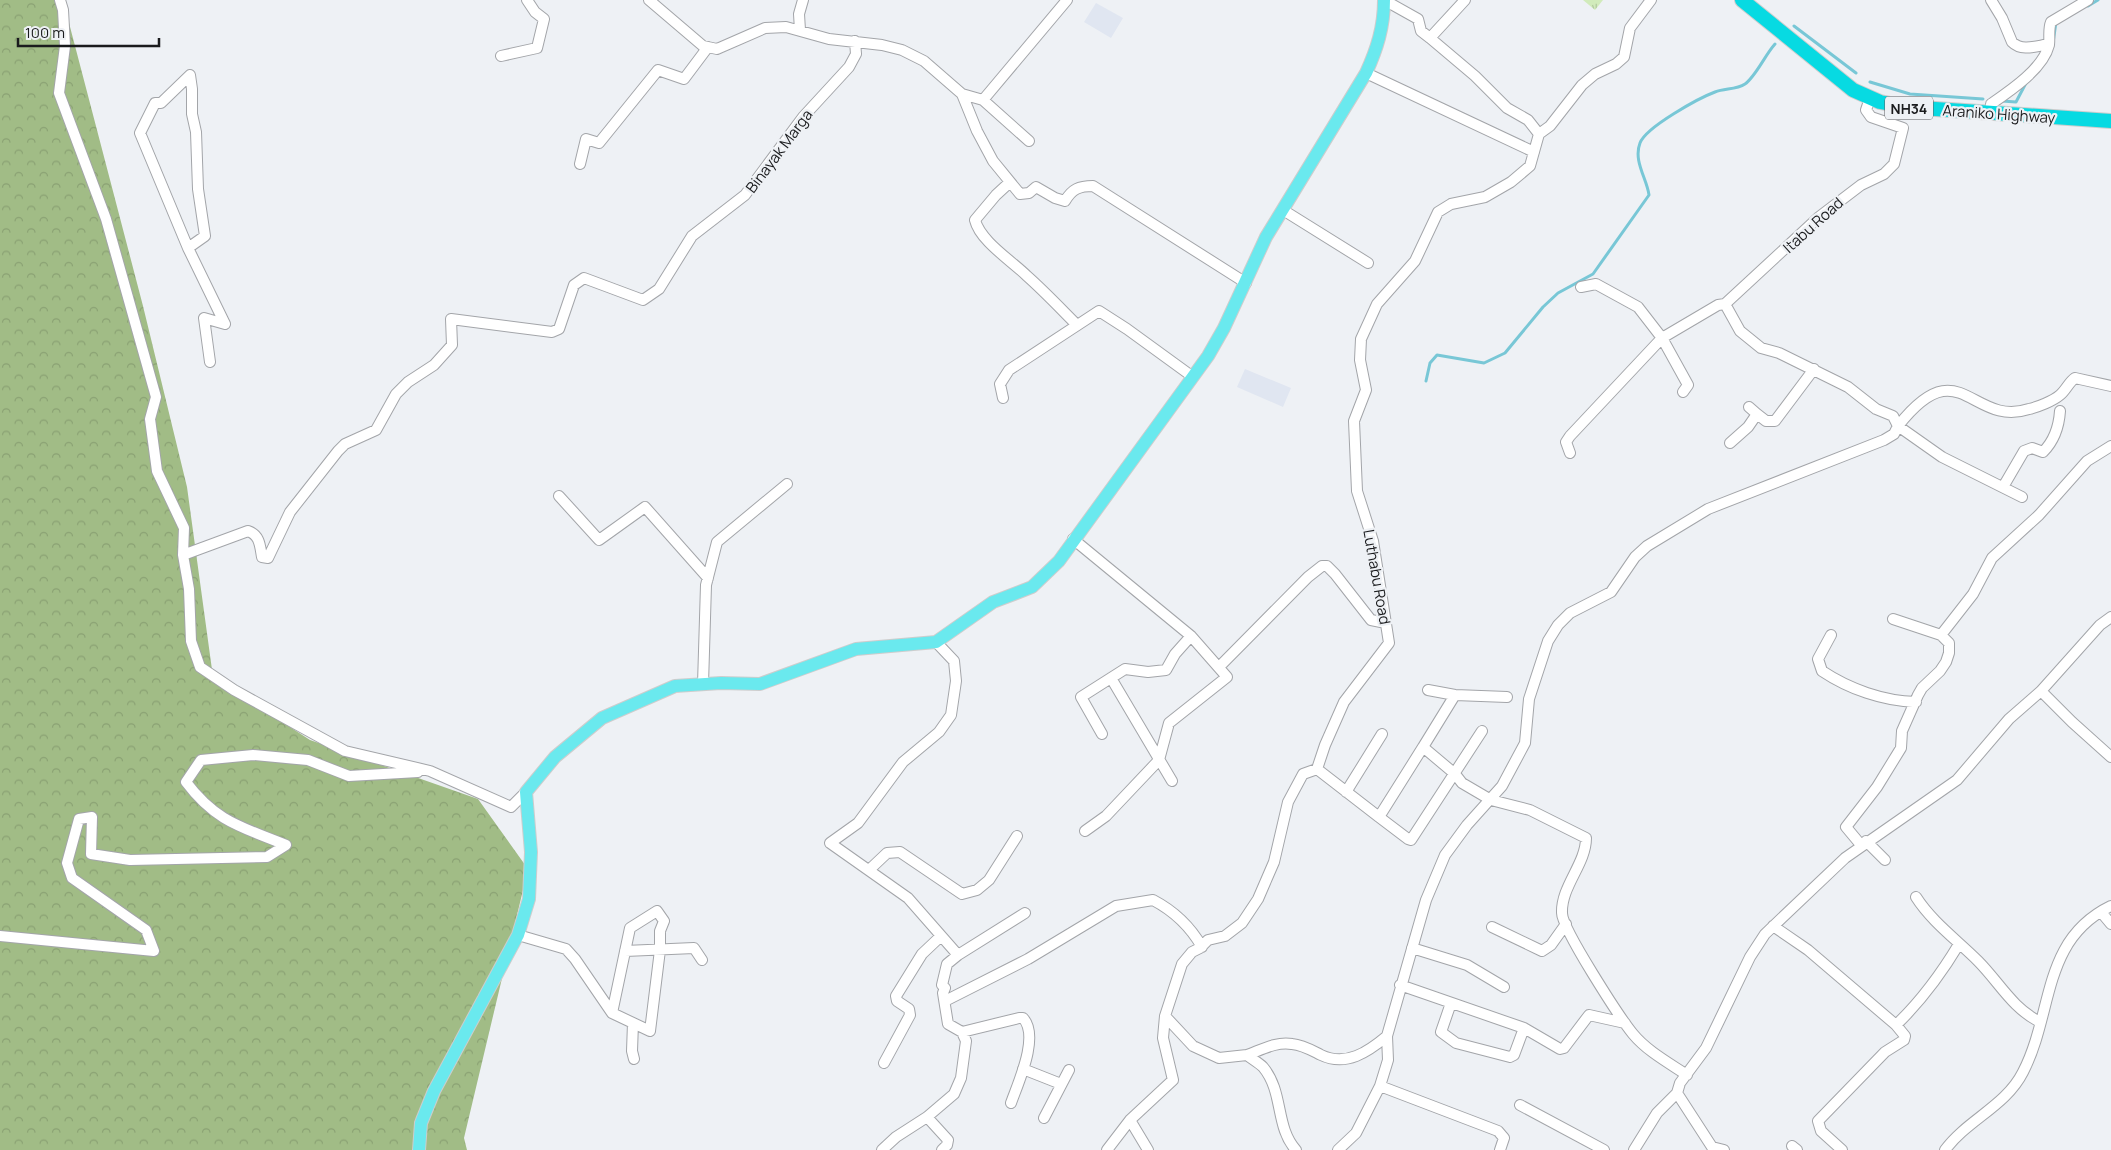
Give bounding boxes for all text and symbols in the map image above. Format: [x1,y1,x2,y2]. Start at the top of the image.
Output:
scale bar [18,15,159,47]
text: 100 m [25,22,65,43]
road number: NH34 [1885,96,1933,120]
street label: Araniko Highway [1942,100,2056,128]
street label: Binayak Marga [741,105,817,197]
street label: Itabu Road [1778,192,1848,258]
street label: Luthabu Road [1358,528,1396,626]

